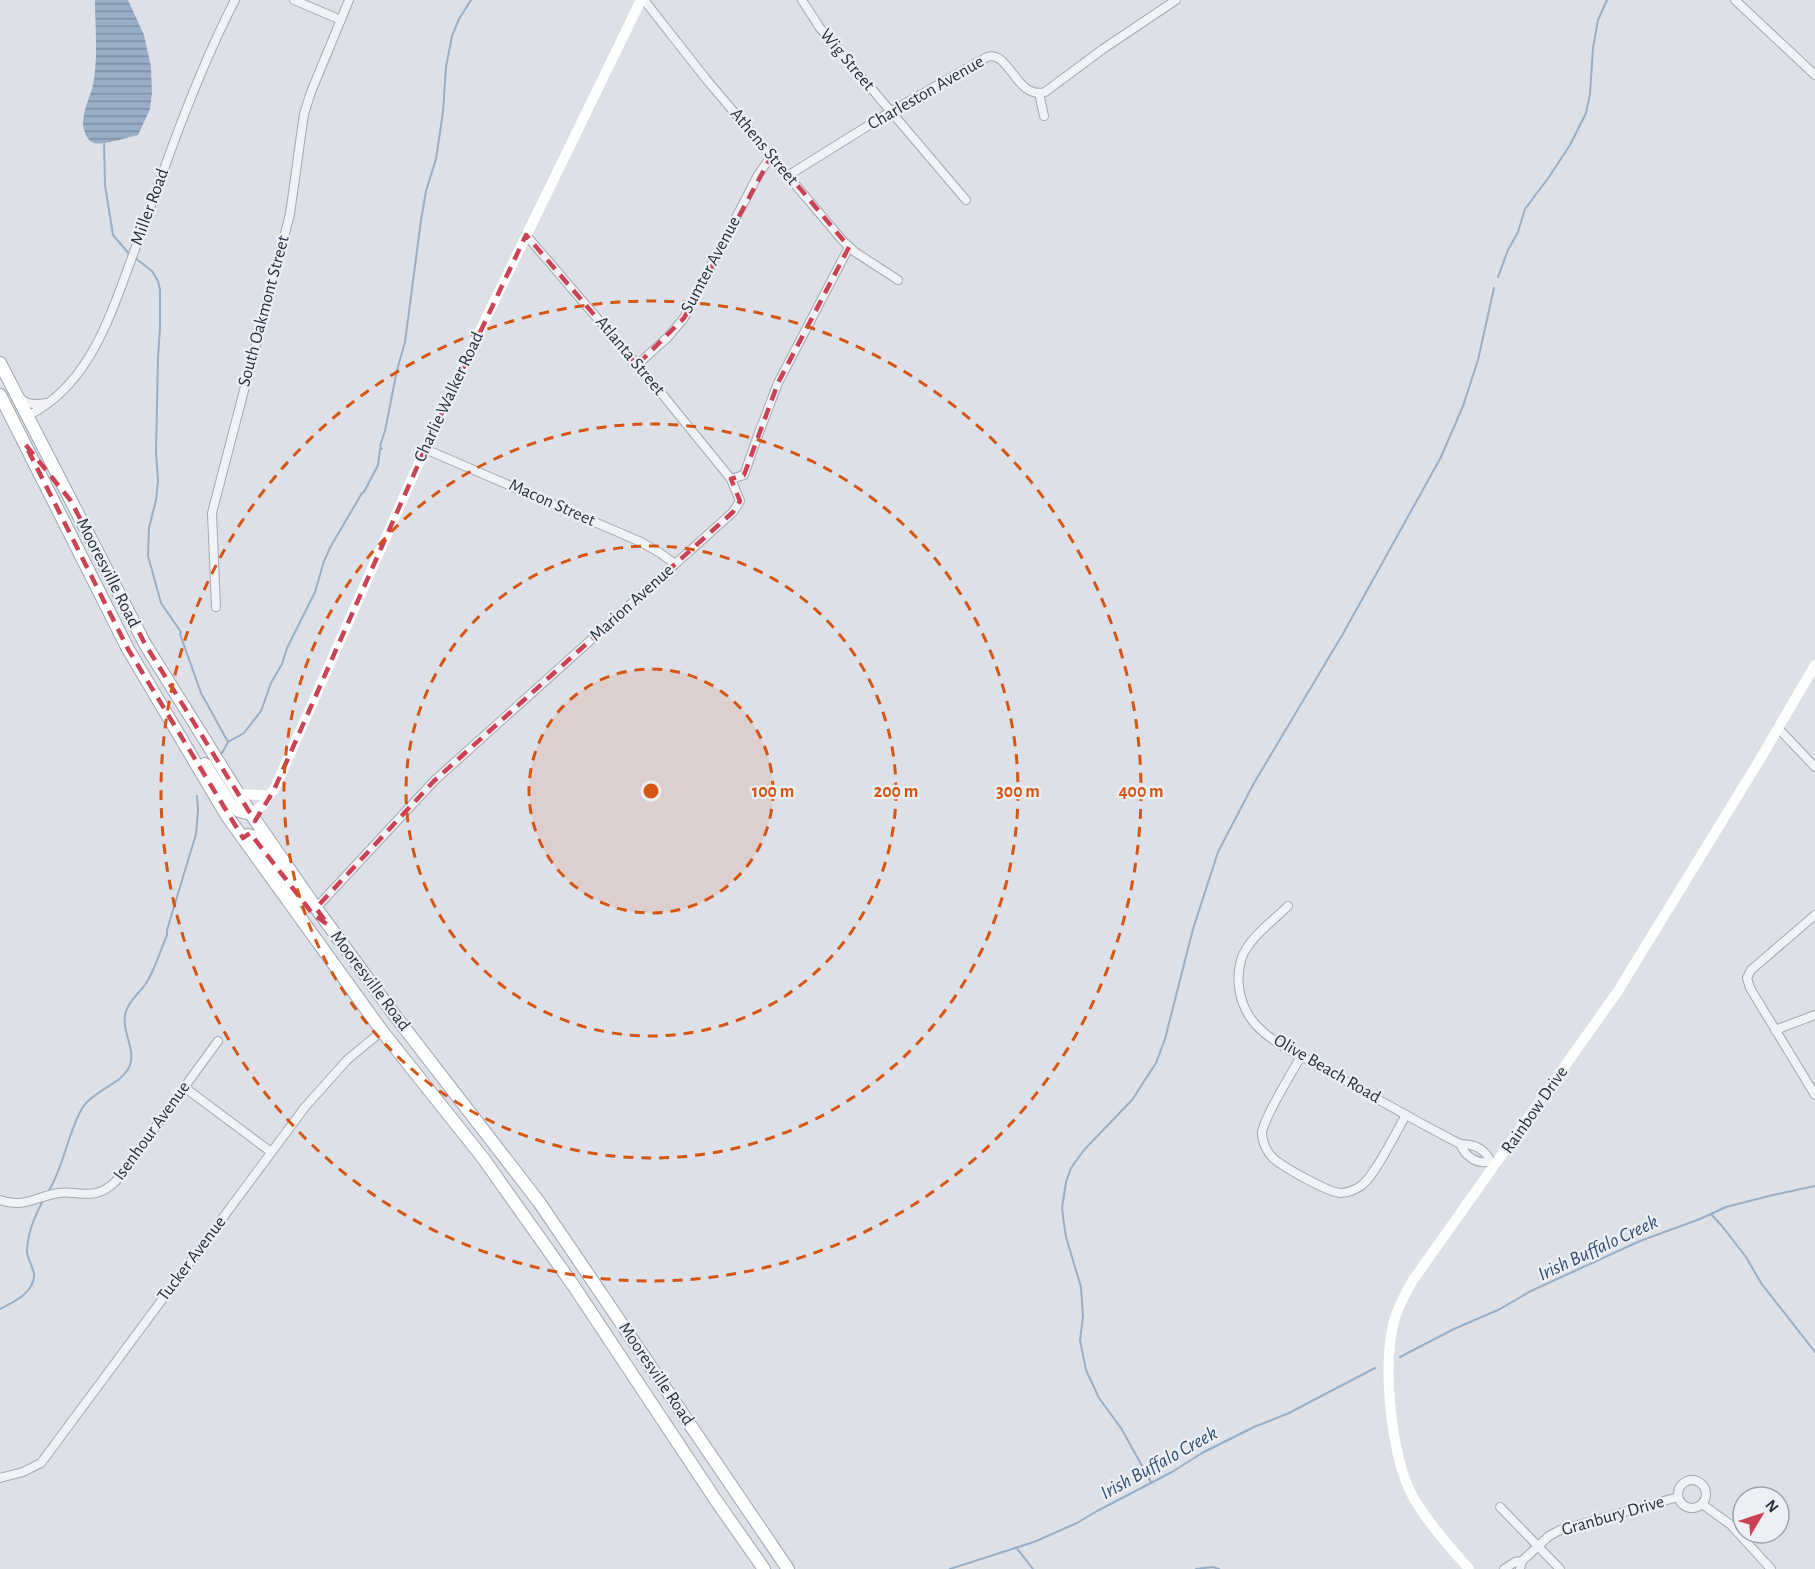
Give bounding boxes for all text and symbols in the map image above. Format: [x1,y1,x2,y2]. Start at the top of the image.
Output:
street label: Wig Street [816,26,878,95]
street label: Charleston Avenue [865,52,987,134]
street label: Athens Street [727,105,802,189]
street label: Miller Road [128,166,172,248]
street label: Sumter Avenue [678,214,744,316]
street label: South Oakmont Street [235,233,293,388]
street label: Atlanta Street [592,313,668,399]
street label: Charlie Walker Road [411,329,487,465]
street label: Macon Street [506,476,598,530]
street label: Mooresville Road [73,515,143,631]
street label: Marion Avenue [587,561,677,645]
centre of rings [641,781,661,801]
text: 100 m [752,783,794,801]
text: 200 m [874,783,918,801]
text: 300 m [996,783,1040,801]
text: 400 m [1118,783,1164,801]
street label: Mooresville Road [327,928,413,1034]
street label: Olive Beach Road [1271,1031,1383,1107]
street label: Rainbow Drive [1498,1063,1572,1157]
street label: Isenhour Avenue [110,1078,194,1184]
water label: Irish Buffalo Creek [1535,1211,1661,1285]
street label: Tucker Avenue [154,1213,230,1305]
street label: Mooresville Road [615,1319,697,1429]
water label: Irish Buffalo Creek [1097,1423,1221,1503]
north arrow [1731,1485,1791,1545]
street label: Granbury Drive [1560,1493,1666,1539]
text: N [1762,1497,1782,1516]

